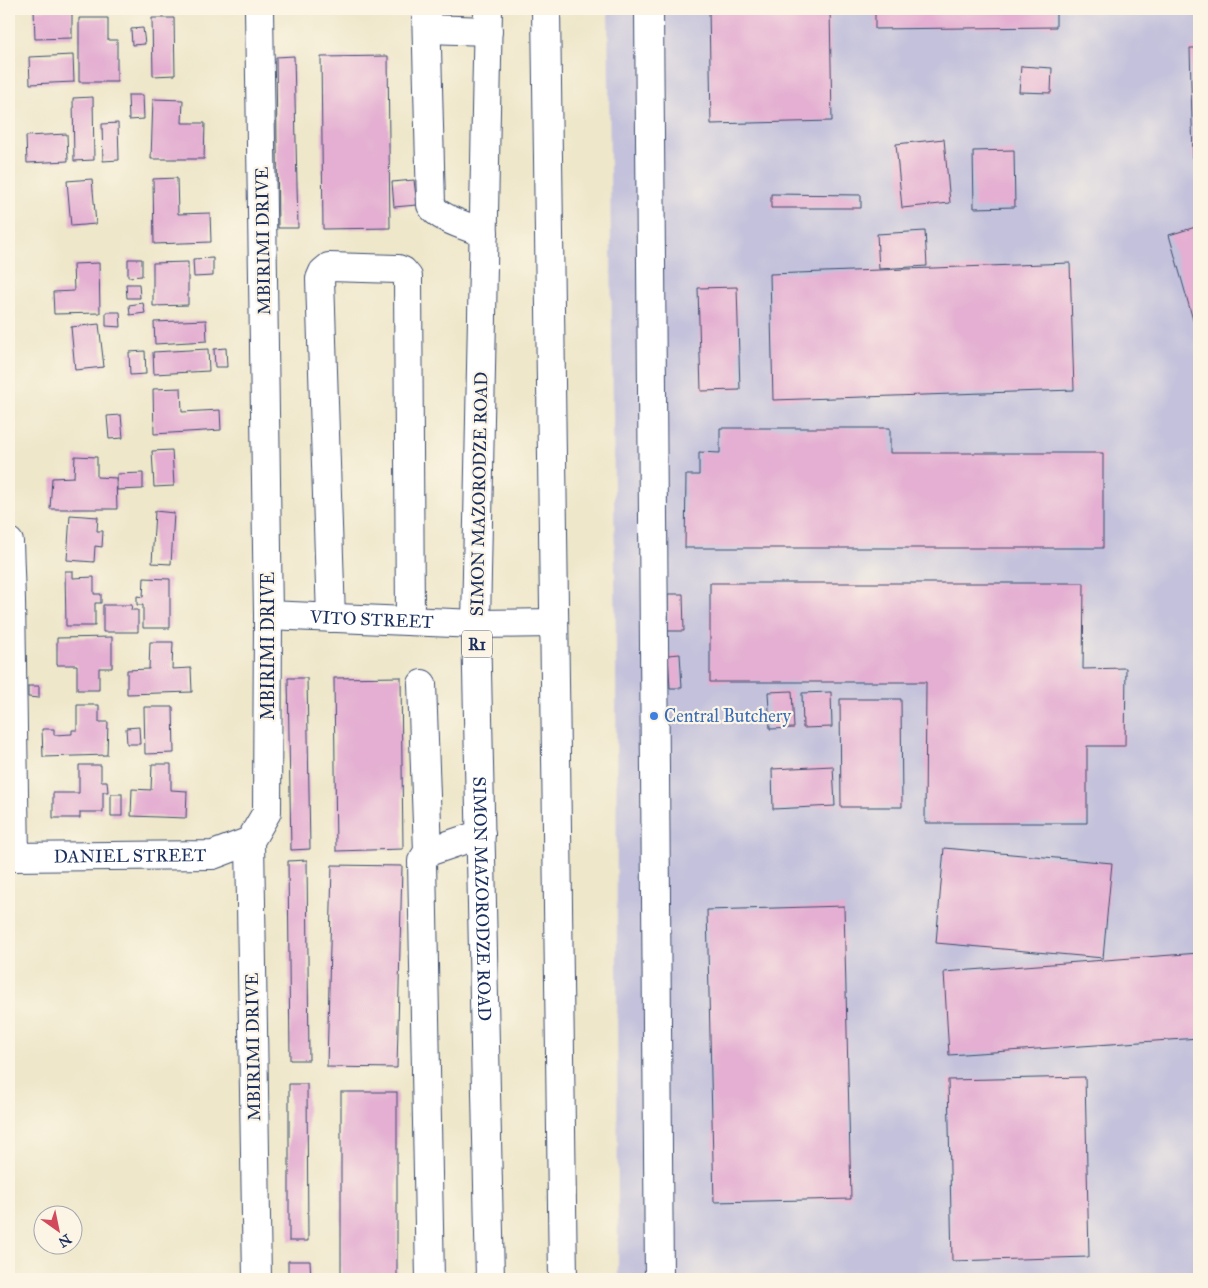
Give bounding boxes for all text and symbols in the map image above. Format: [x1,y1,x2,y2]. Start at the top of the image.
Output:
street label: MBIRIMI DRIVE [251,167,275,315]
street label: SIMON MAZORODZE ROAD [466,372,492,616]
street label: MBIRIMI DRIVE [257,572,279,720]
street label: VITO STREET [309,606,434,633]
road number: R1 [462,630,492,658]
place label: Central Butchery [664,705,792,727]
marker: Central Butchery [648,710,660,722]
street label: SIMON MAZORODZE ROAD [468,776,495,1021]
street label: DANIEL STREET [54,844,206,868]
street label: MBIRIMI DRIVE [241,973,265,1121]
north arrow [32,1206,82,1256]
text: N [55,1230,74,1251]

